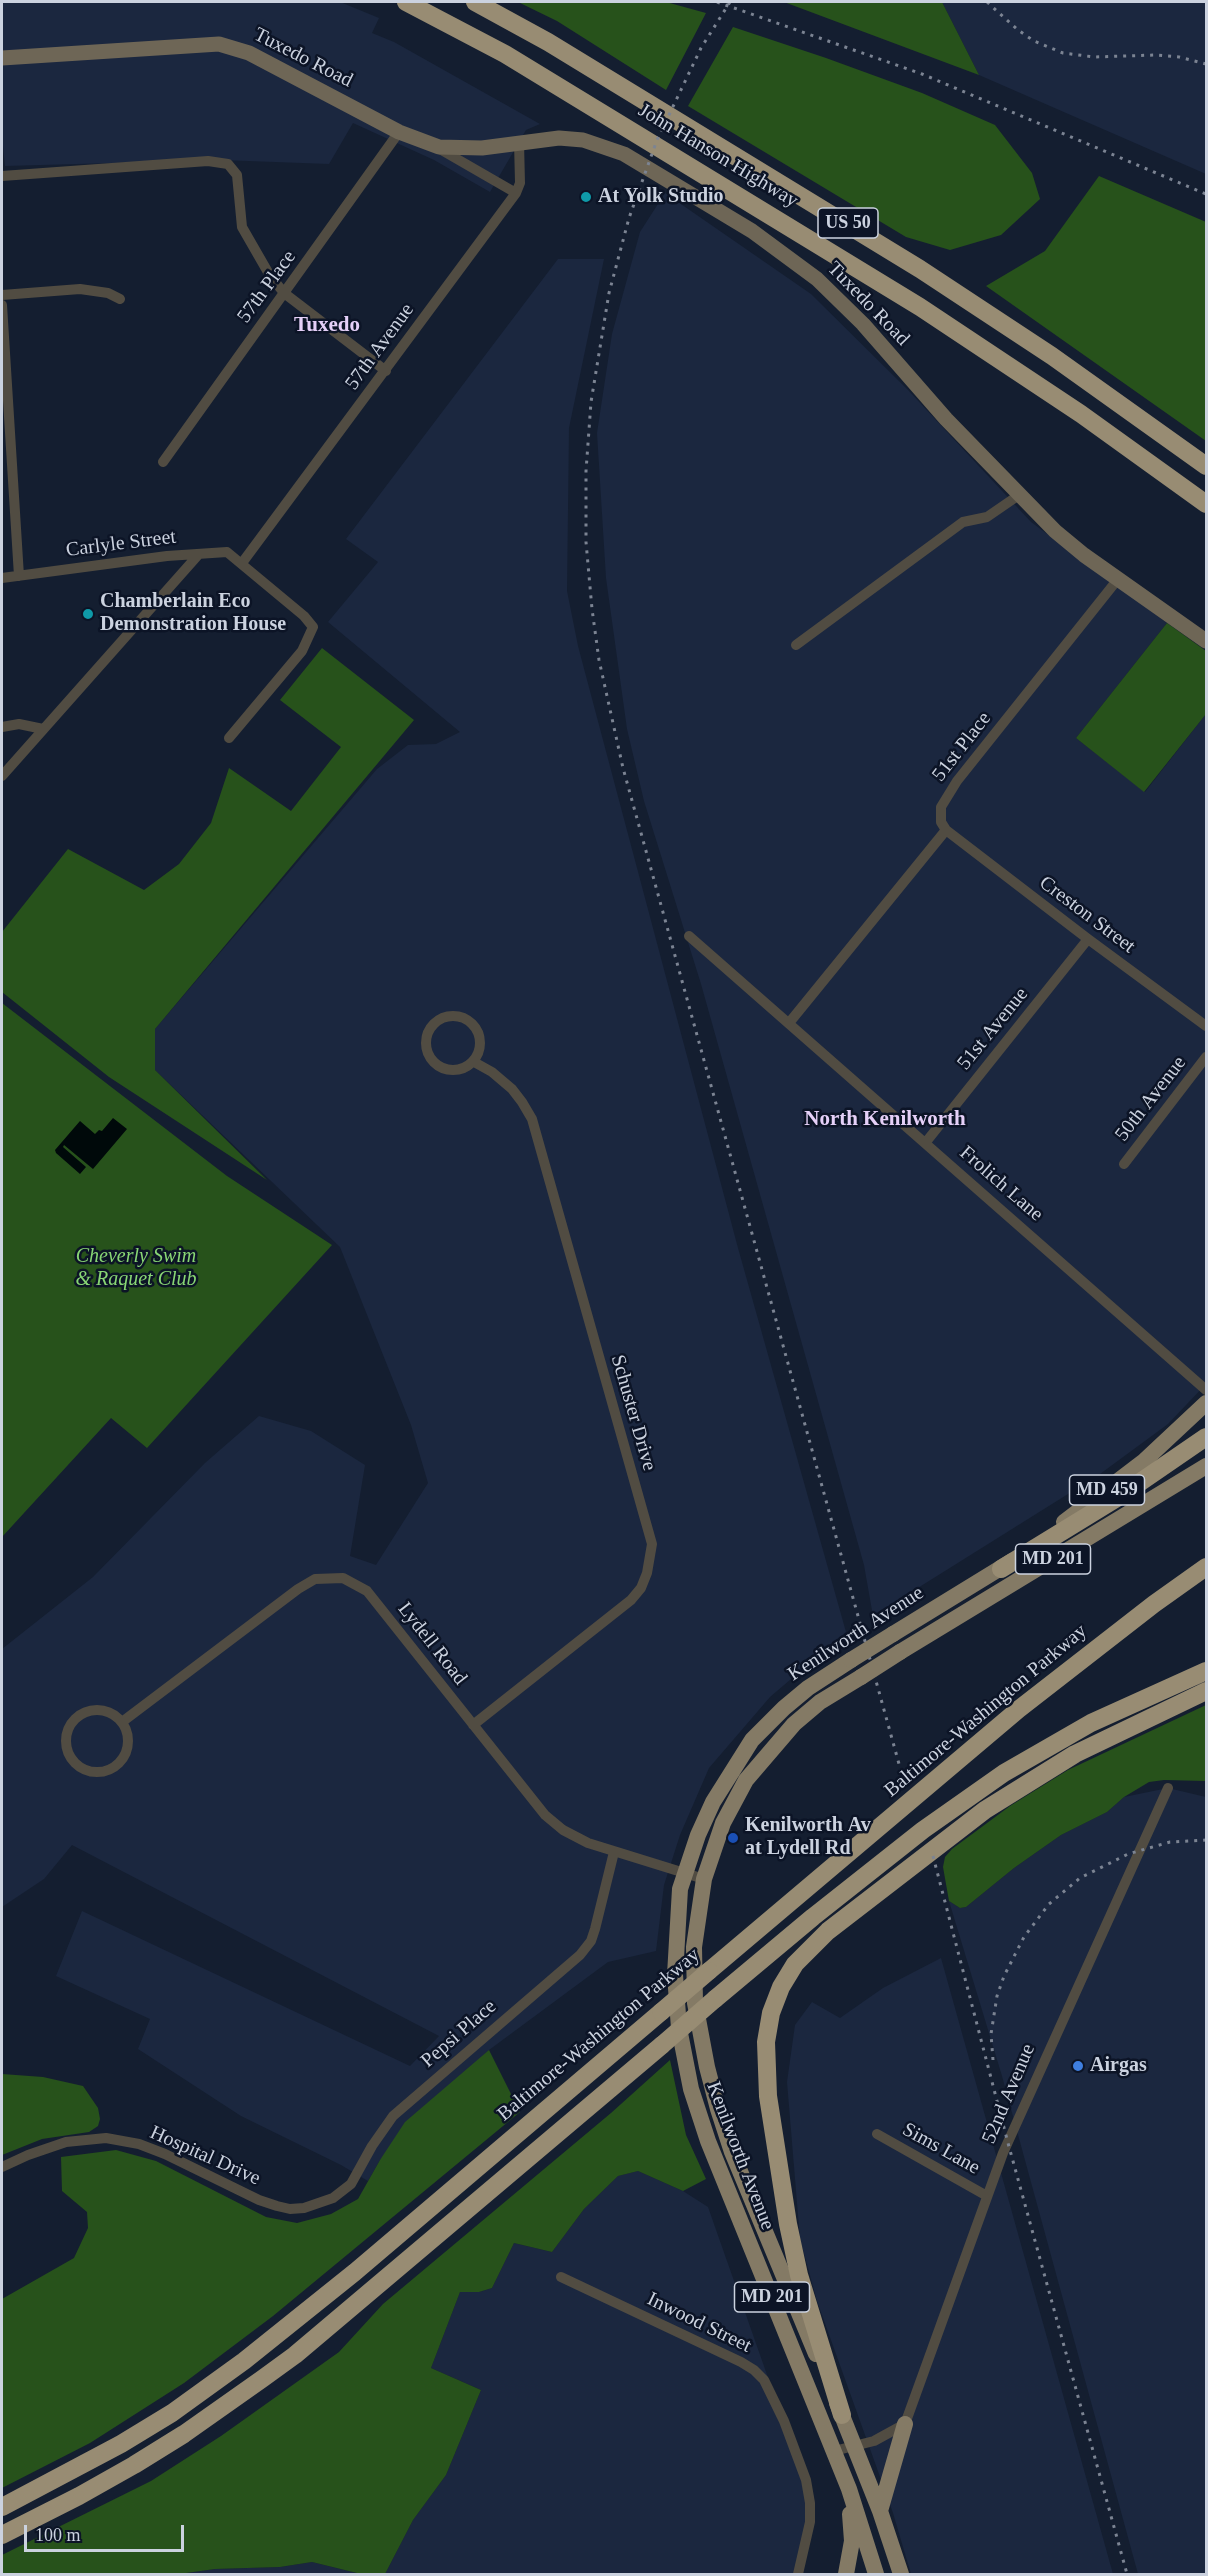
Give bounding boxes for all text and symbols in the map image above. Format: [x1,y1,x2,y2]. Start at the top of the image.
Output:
street label: Tuxedo Road [250,23,356,93]
street label: John Hanson Highway [634,99,802,213]
place label: At Yolk Studio [598,185,724,209]
marker: At Yolk Studio [579,190,593,204]
road number: US 50 [818,208,878,238]
street label: 57th Place [233,246,301,328]
street label: Tuxedo Road [822,257,914,351]
street label: 57th Avenue [341,299,419,395]
district label: Tuxedo [294,313,360,339]
street label: Carlyle Street [65,525,177,563]
place label: Chamberlain Eco Demonstration House [100,590,286,637]
marker: Chamberlain Eco Demonstration House [81,607,95,621]
street label: 51st Place [927,707,997,787]
street label: Creston Street [1034,871,1140,959]
street label: 51st Avenue [953,983,1033,1075]
street label: 50th Avenue [1110,1052,1192,1146]
district label: North Kenilworth [804,1107,966,1133]
street label: Frolich Lane [954,1141,1048,1227]
park label: Cheverly Swim & Raquet Club [75,1245,197,1292]
street label: Schuster Drive [605,1352,661,1474]
road number: MD 459 [1070,1475,1144,1505]
road number: MD 201 [1016,1544,1090,1574]
street label: Kenilworth Avenue [784,1581,928,1687]
street label: Lydell Road [392,1598,472,1690]
street label: Baltimore-Washington Parkway [880,1619,1092,1803]
place label: Kenilworth Av at Lydell Rd [745,1814,871,1861]
marker: Kenilworth Av at Lydell Rd [726,1831,740,1845]
street label: Baltimore-Washington Parkway [493,1943,705,2127]
street label: Pepsi Place [417,1995,501,2073]
street label: 52nd Avenue [977,2041,1041,2147]
place label: Airgas [1090,2054,1147,2078]
marker: Airgas [1071,2059,1085,2073]
street label: Kenilworth Avenue [701,2079,779,2233]
street label: Sims Lane [898,2118,984,2180]
street label: Hospital Drive [146,2121,264,2191]
road number: MD 201 [734,2282,810,2312]
street label: Inwood Street [643,2288,755,2358]
scale bar [27,2513,188,2551]
text: 100 m [35,2525,81,2545]

